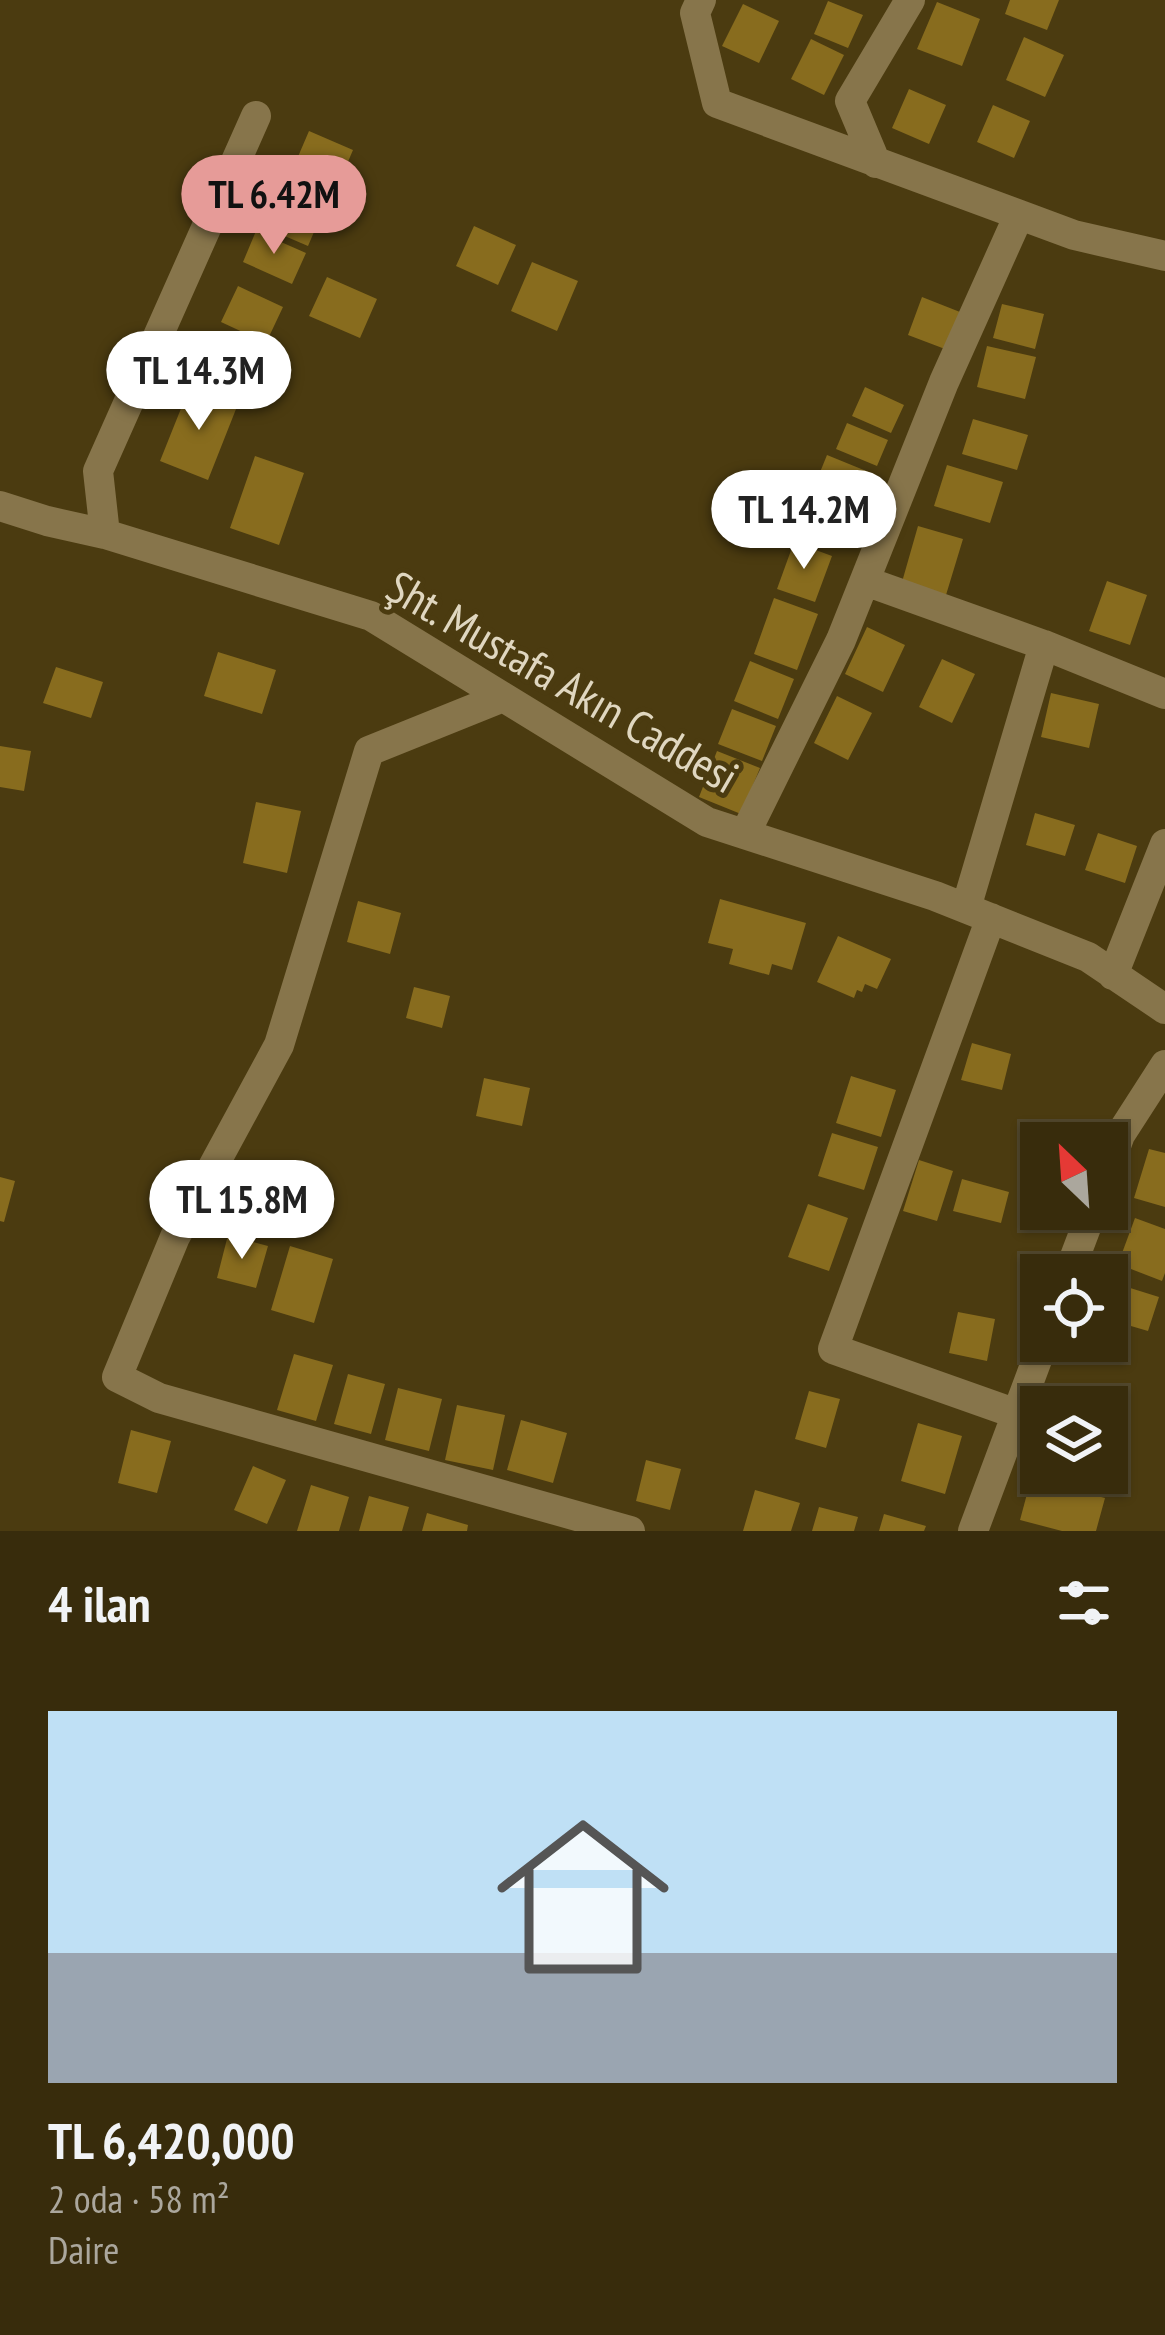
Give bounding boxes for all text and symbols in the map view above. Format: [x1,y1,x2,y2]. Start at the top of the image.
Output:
pin: TL 6.42M [150,155,398,257]
text: TL 6.42M [208,168,340,219]
pin: TL 14.3M [75,331,323,433]
text: TL 14.3M [133,344,265,395]
pin: TL 14.2M [680,470,928,572]
text: TL 14.2M [738,483,870,534]
street label: Şht. Mustafa Akın Caddesi [377,557,749,805]
north arrow [1020,1122,1128,1230]
map controls [1020,1122,1128,1494]
pin: TL 15.8M [118,1160,366,1262]
text: TL 15.8M [176,1173,308,1224]
button: locate [1020,1254,1128,1362]
button: layers [1020,1386,1128,1494]
text: 4 ilan [48,1570,151,1636]
icon: filters [1051,1570,1117,1636]
icon: home [475,1789,691,2005]
text: TL 6,420,000 [48,2107,295,2173]
text: 2 oda · 58 m² [48,2173,230,2224]
text: Daire [48,2224,119,2275]

